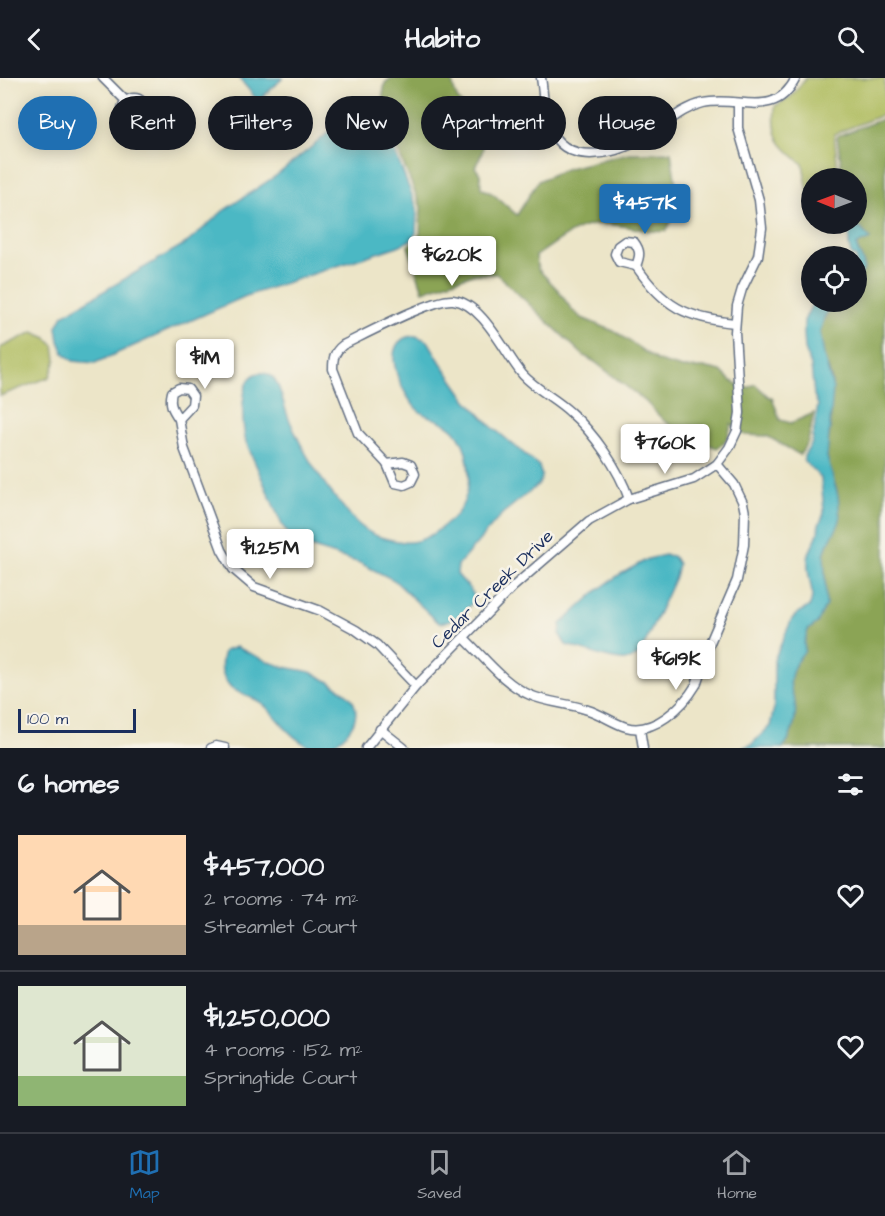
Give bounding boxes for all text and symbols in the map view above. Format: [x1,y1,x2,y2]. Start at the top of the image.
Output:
text: Habito [405,20,480,58]
icon: back [18,23,51,56]
icon: search [834,23,867,56]
chip: Buy [18,96,97,150]
chip: Rent [109,96,196,150]
chip: Filters [208,96,313,150]
chip: New [325,96,409,150]
chip: Apartment [421,96,566,150]
chip: House [578,96,677,150]
north arrow [801,168,867,234]
map controls [801,168,867,312]
pin: $457K [603,184,687,235]
text: $457K [613,189,677,217]
pin: $620K [410,236,494,287]
text: $620K [422,241,482,269]
button: locate [801,246,867,312]
pin: $1M [176,339,234,390]
text: $1M [190,344,220,372]
pin: $760K [623,424,707,475]
text: $760K [635,429,695,457]
street label: Cedar Creek Drive [425,524,559,655]
pin: $1.25M [221,529,319,580]
text: $1.25M [241,534,299,562]
pin: $619K [634,640,718,691]
text: $619K [651,645,701,673]
scale bar [18,706,136,734]
text: 100 m [27,708,68,730]
text: 6 homes [18,766,120,802]
icon: filters [834,768,867,801]
text: $457,000 [204,849,324,885]
icon: home [66,859,138,931]
icon: heart [834,879,867,912]
text: 2 rooms · 74 m² [204,885,358,913]
text: Streamlet Court [204,913,357,941]
text: $1,250,000 [204,1000,330,1036]
icon: home [66,1010,138,1082]
icon: heart [834,1030,867,1063]
text: 4 rooms · 152 m² [204,1036,363,1064]
text: Springtide Court [204,1064,357,1092]
tab: Map [128,1146,161,1204]
tab: Saved [417,1146,461,1204]
tab: Home [717,1146,757,1204]

